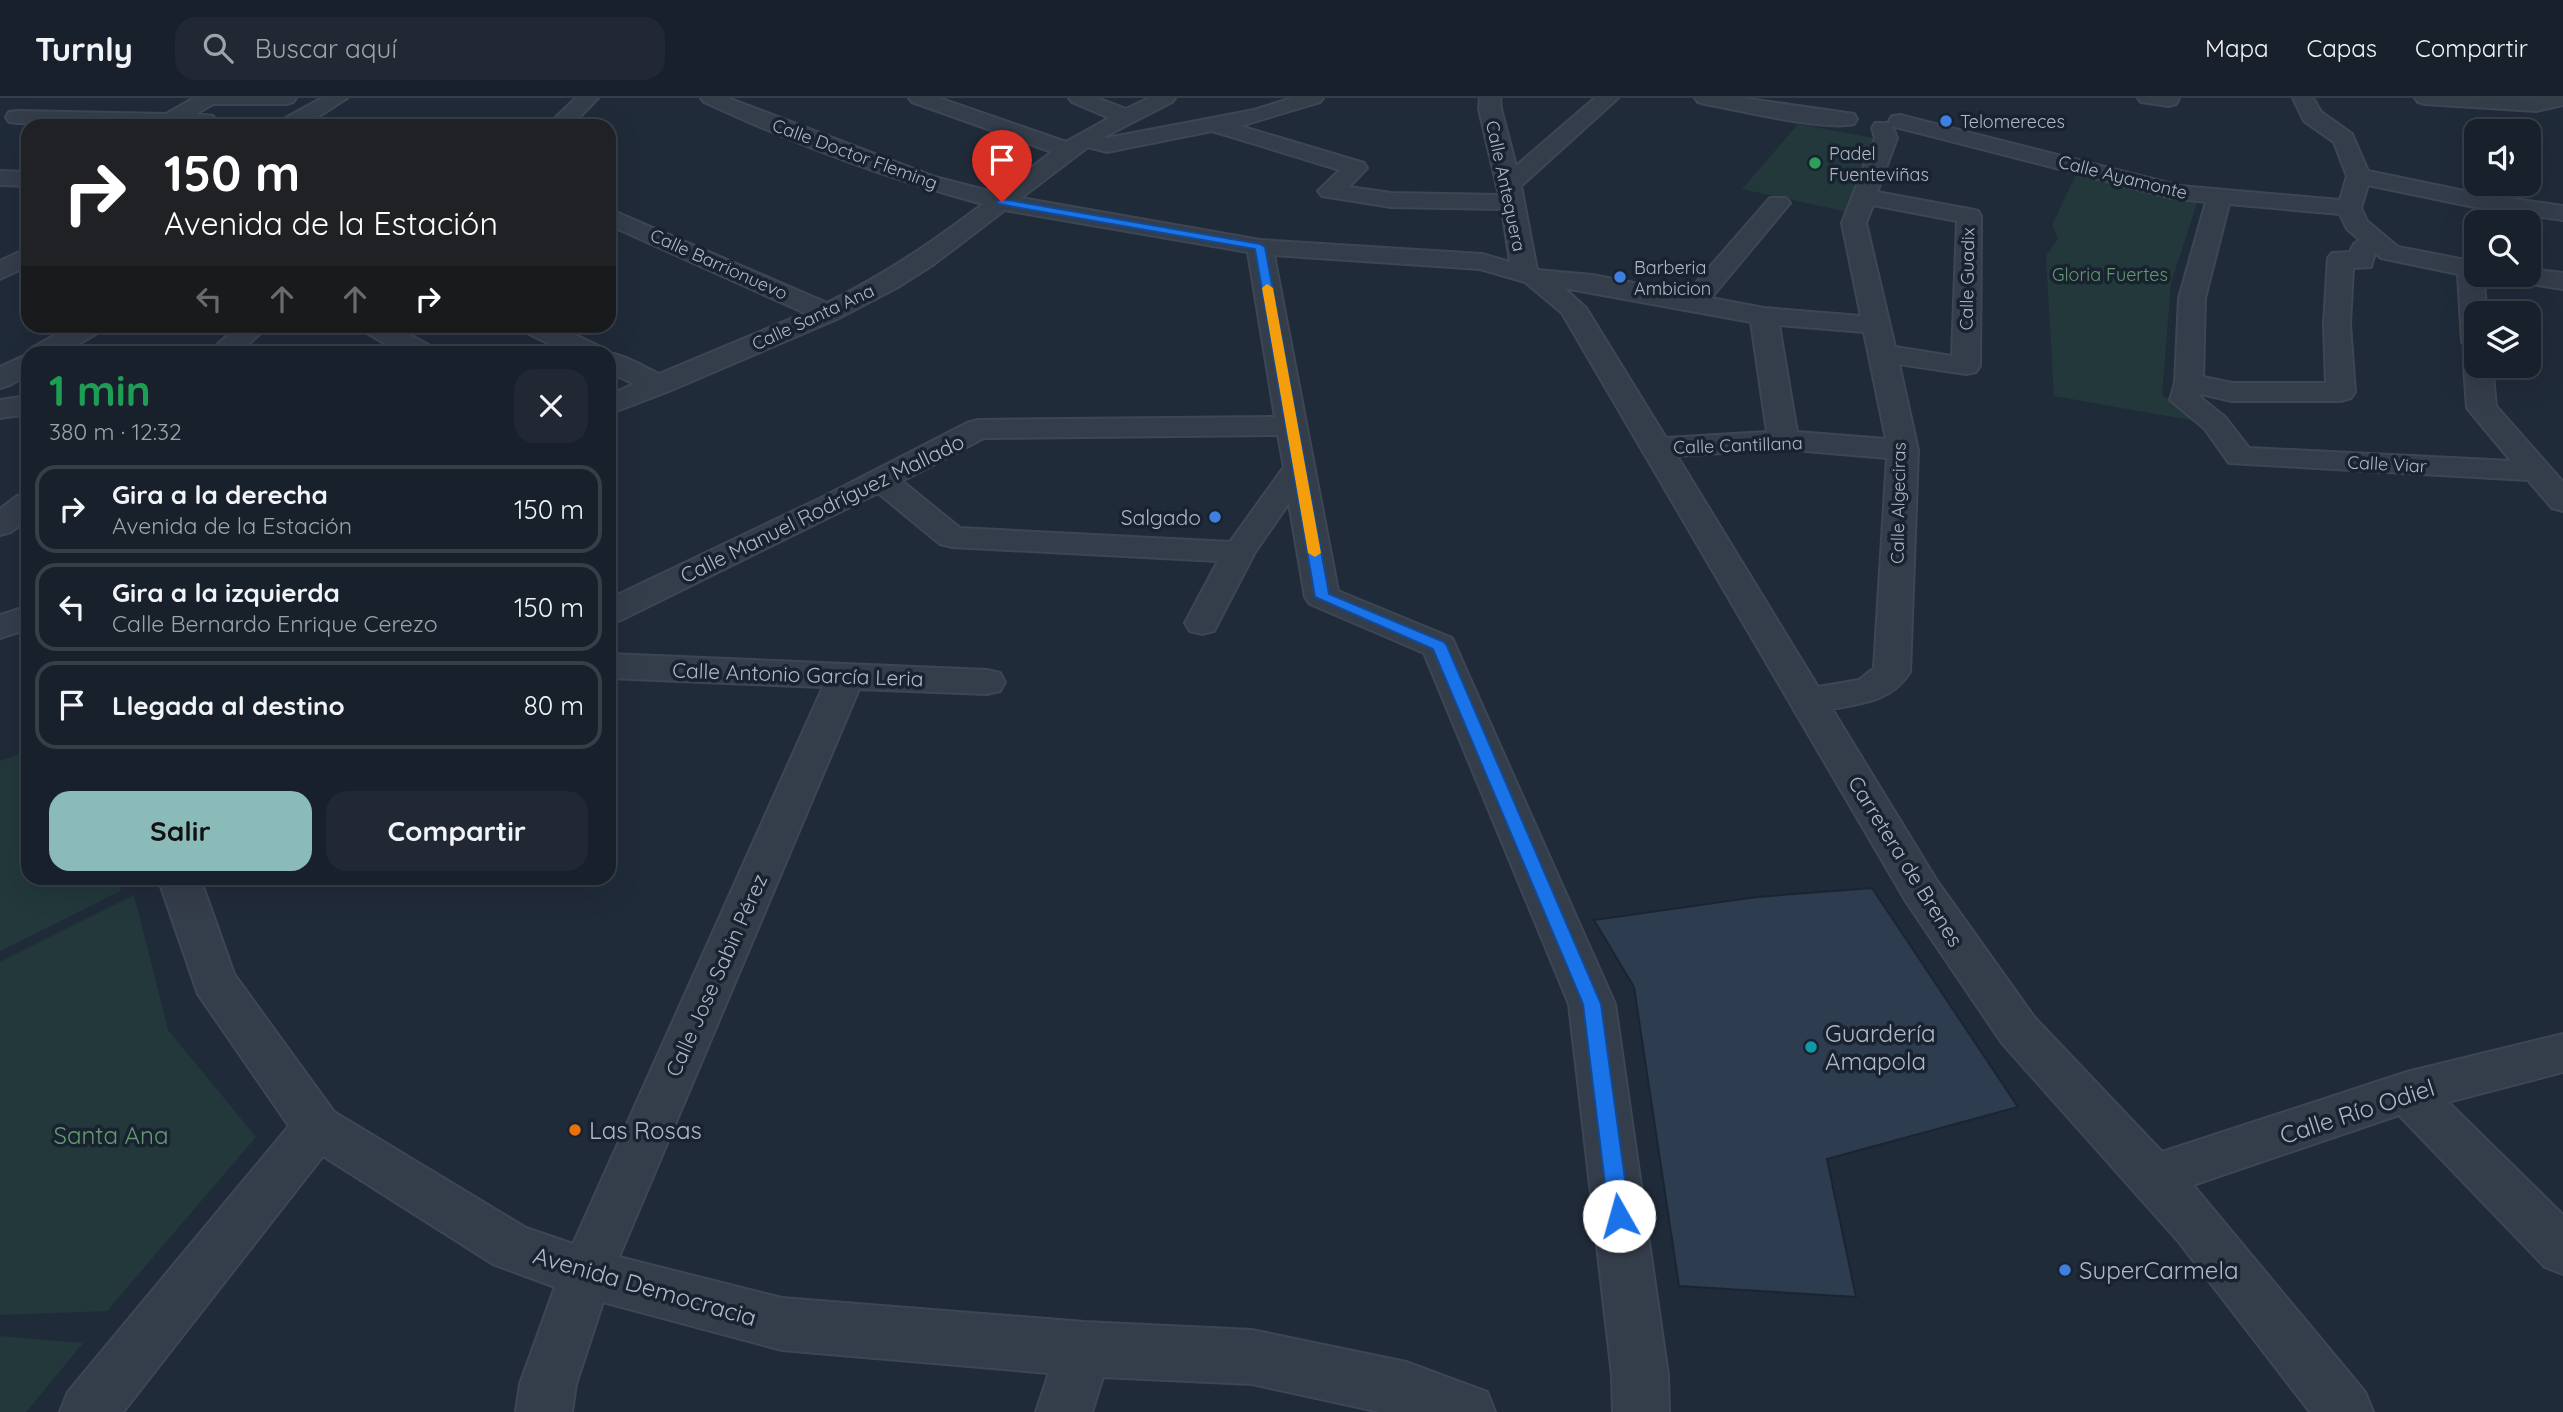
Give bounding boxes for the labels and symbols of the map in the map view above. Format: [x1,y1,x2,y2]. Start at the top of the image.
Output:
place label: Telomereces [1960,110,2065,133]
street label: Calle Doctor Fleming [769,113,941,195]
marker: Telomereces [1938,113,1954,129]
street label: Calle Antequera [1481,119,1531,253]
pin [972,130,1032,202]
place label: Padel Fuenteviñas [1829,142,1929,186]
street label: Calle Ayamonte [2056,150,2190,204]
marker: Padel Fuenteviñas [1807,155,1823,171]
street label: Calle Barrionuevo [647,223,791,305]
street label: Calle Guadix [1955,227,1979,331]
place label: Barberia Ambicion [1634,256,1711,300]
park label: Gloria Fuertes [2052,263,2168,286]
marker: Barberia Ambicion [1612,269,1628,285]
street label: Calle Santa Ana [748,279,878,355]
street label: Calle Manuel Rodríguez Mallado [676,428,968,588]
street label: Calle Cantillana [1673,431,1803,459]
street label: Calle Algeciras [1885,442,1911,564]
street label: Calle Viar [2347,450,2427,478]
place label: Salgado [1121,504,1201,530]
marker: Salgado [1207,509,1223,525]
street label: Calle Antonio García Leria [672,657,924,691]
street label: Carretera de Brenes [1843,771,1969,951]
street label: Calle Jose Sabin Pérez [660,870,772,1080]
place label: Guardería Amapola [1825,1018,1936,1076]
marker: Guardería Amapola [1803,1039,1819,1055]
street label: Calle Río Odiel [2276,1072,2438,1150]
place label: Las Rosas [589,1115,702,1145]
park label: Santa Ana [53,1120,169,1150]
marker: Las Rosas [567,1122,583,1138]
position arrow [1582,1179,1656,1253]
street label: Avenida Democracia [530,1240,760,1332]
place label: SuperCarmela [2079,1255,2238,1285]
marker: SuperCarmela [2057,1262,2073,1278]

